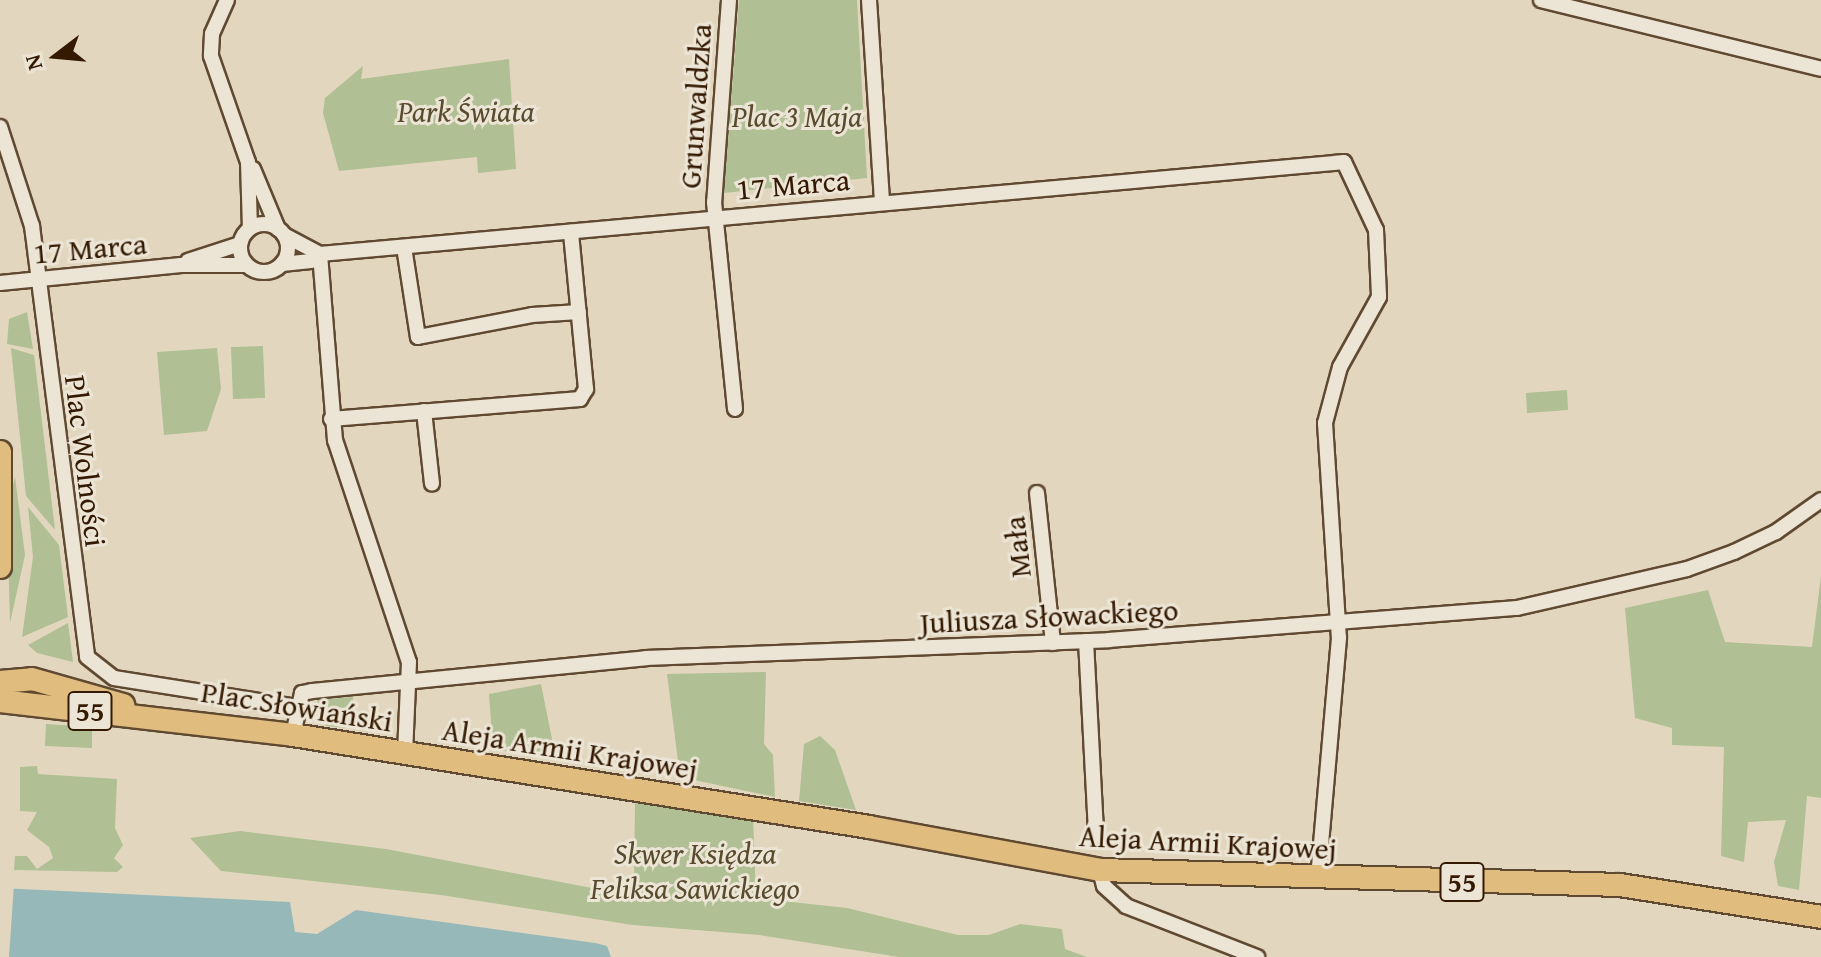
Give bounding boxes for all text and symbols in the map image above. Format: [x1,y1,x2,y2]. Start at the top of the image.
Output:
north arrow [16,16,96,96]
street label: Grunwaldzka [671,22,719,190]
text: N [16,51,50,74]
park label: Park Świata [397,93,535,129]
park label: Plac 3 Maja [732,98,862,134]
street label: 17 Marca [735,161,851,207]
street label: 17 Marca [32,225,148,271]
street label: Plac Wolności [58,373,114,549]
street label: Mała [996,514,1038,580]
street label: Juliusza Słowackiego [919,591,1179,641]
street label: Plac Słowiański [199,673,395,739]
road number: 55 [66,687,114,735]
street label: Aleja Armii Krajowej [440,711,700,787]
street label: Aleja Armii Krajowej [1078,817,1338,867]
park label: Skwer Księdza Feliksa Sawickiego [590,835,800,906]
road number: 55 [1438,858,1486,906]

